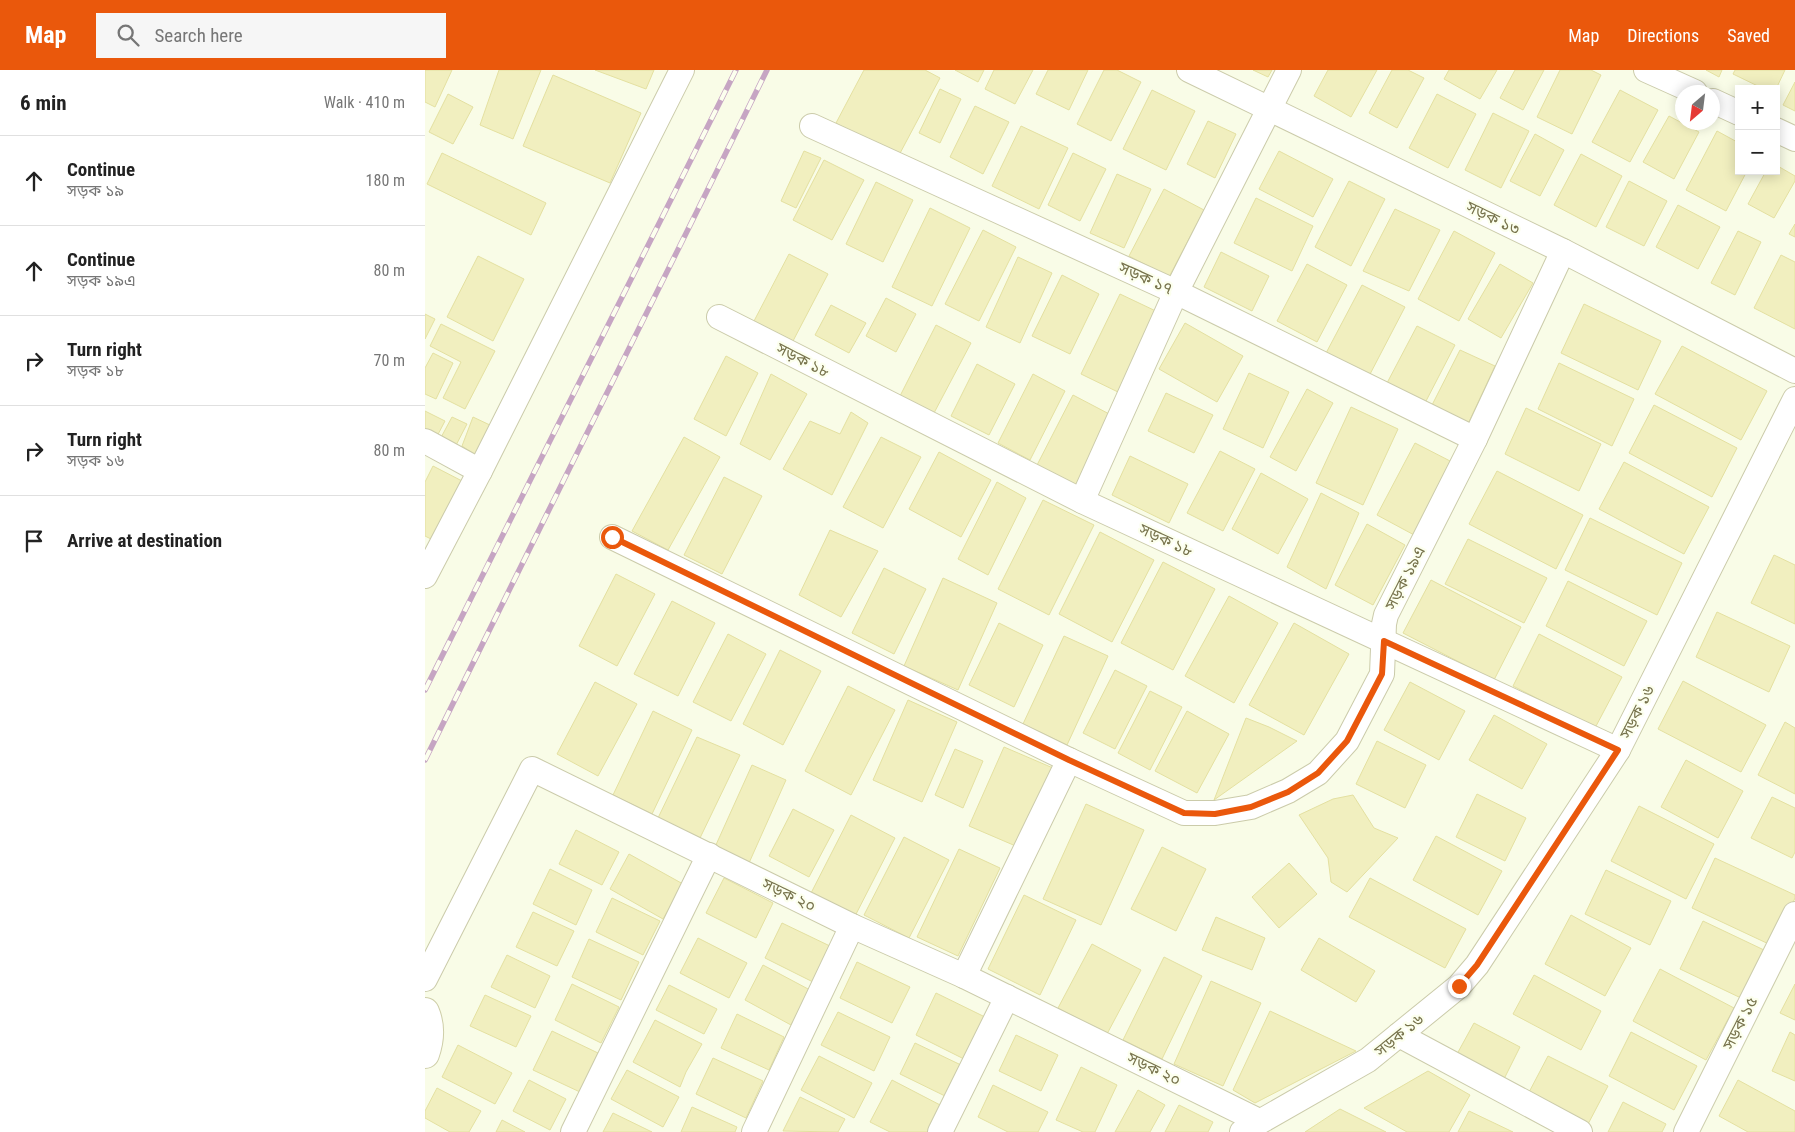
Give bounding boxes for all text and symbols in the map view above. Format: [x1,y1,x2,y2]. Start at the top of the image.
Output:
search box [96,13,446,58]
text: Map [25,21,66,49]
icon: search [114,21,142,49]
text: Search here [154,24,243,47]
text: Map [1568,25,1599,46]
text: Directions [1627,25,1699,46]
text: Saved [1727,25,1770,46]
north arrow [1675,85,1720,130]
map controls [1735,85,1780,175]
button: + [1735,85,1780,130]
text: 6 min [20,91,67,115]
text: Walk · 410 m [324,93,405,112]
button: − [1735,130,1780,175]
text: Continue [67,158,135,181]
icon: ahead [20,167,48,195]
text: 180 m [366,171,405,190]
text: সড়ক ১৯ [67,181,124,200]
street label: সড়ক ১৩ [1462,197,1523,239]
text: Continue [67,248,135,271]
icon: ahead [20,257,48,285]
street label: সড়ক ১৭ [1115,257,1176,298]
text: 80 m [373,261,405,280]
text: সড়ক ১৯এ [67,271,136,290]
text: Turn right [67,338,142,361]
street label: সড়ক ১৮ [772,338,833,381]
icon: right [20,347,48,375]
text: 70 m [373,351,405,370]
text: সড়ক ১৮ [67,361,124,380]
text: Turn right [67,428,142,451]
icon: right [20,437,48,465]
text: 80 m [373,441,405,460]
text: সড়ক ১৬ [67,451,124,470]
street label: সড়ক ১৮ [1135,519,1196,561]
route start [601,526,624,549]
icon: arrive [20,527,48,555]
text: Arrive at destination [67,529,222,552]
street label: সড়ক ১৯এ [1381,543,1429,614]
street label: সড়ক ১৬ [1615,682,1659,743]
street label: সড়ক ২০ [758,874,819,916]
route end [1448,975,1471,998]
street label: সড়ক ১৫ [1718,993,1761,1054]
street label: সড়ক ১৬ [1370,1009,1427,1061]
street label: সড়ক ২০ [1123,1048,1184,1090]

